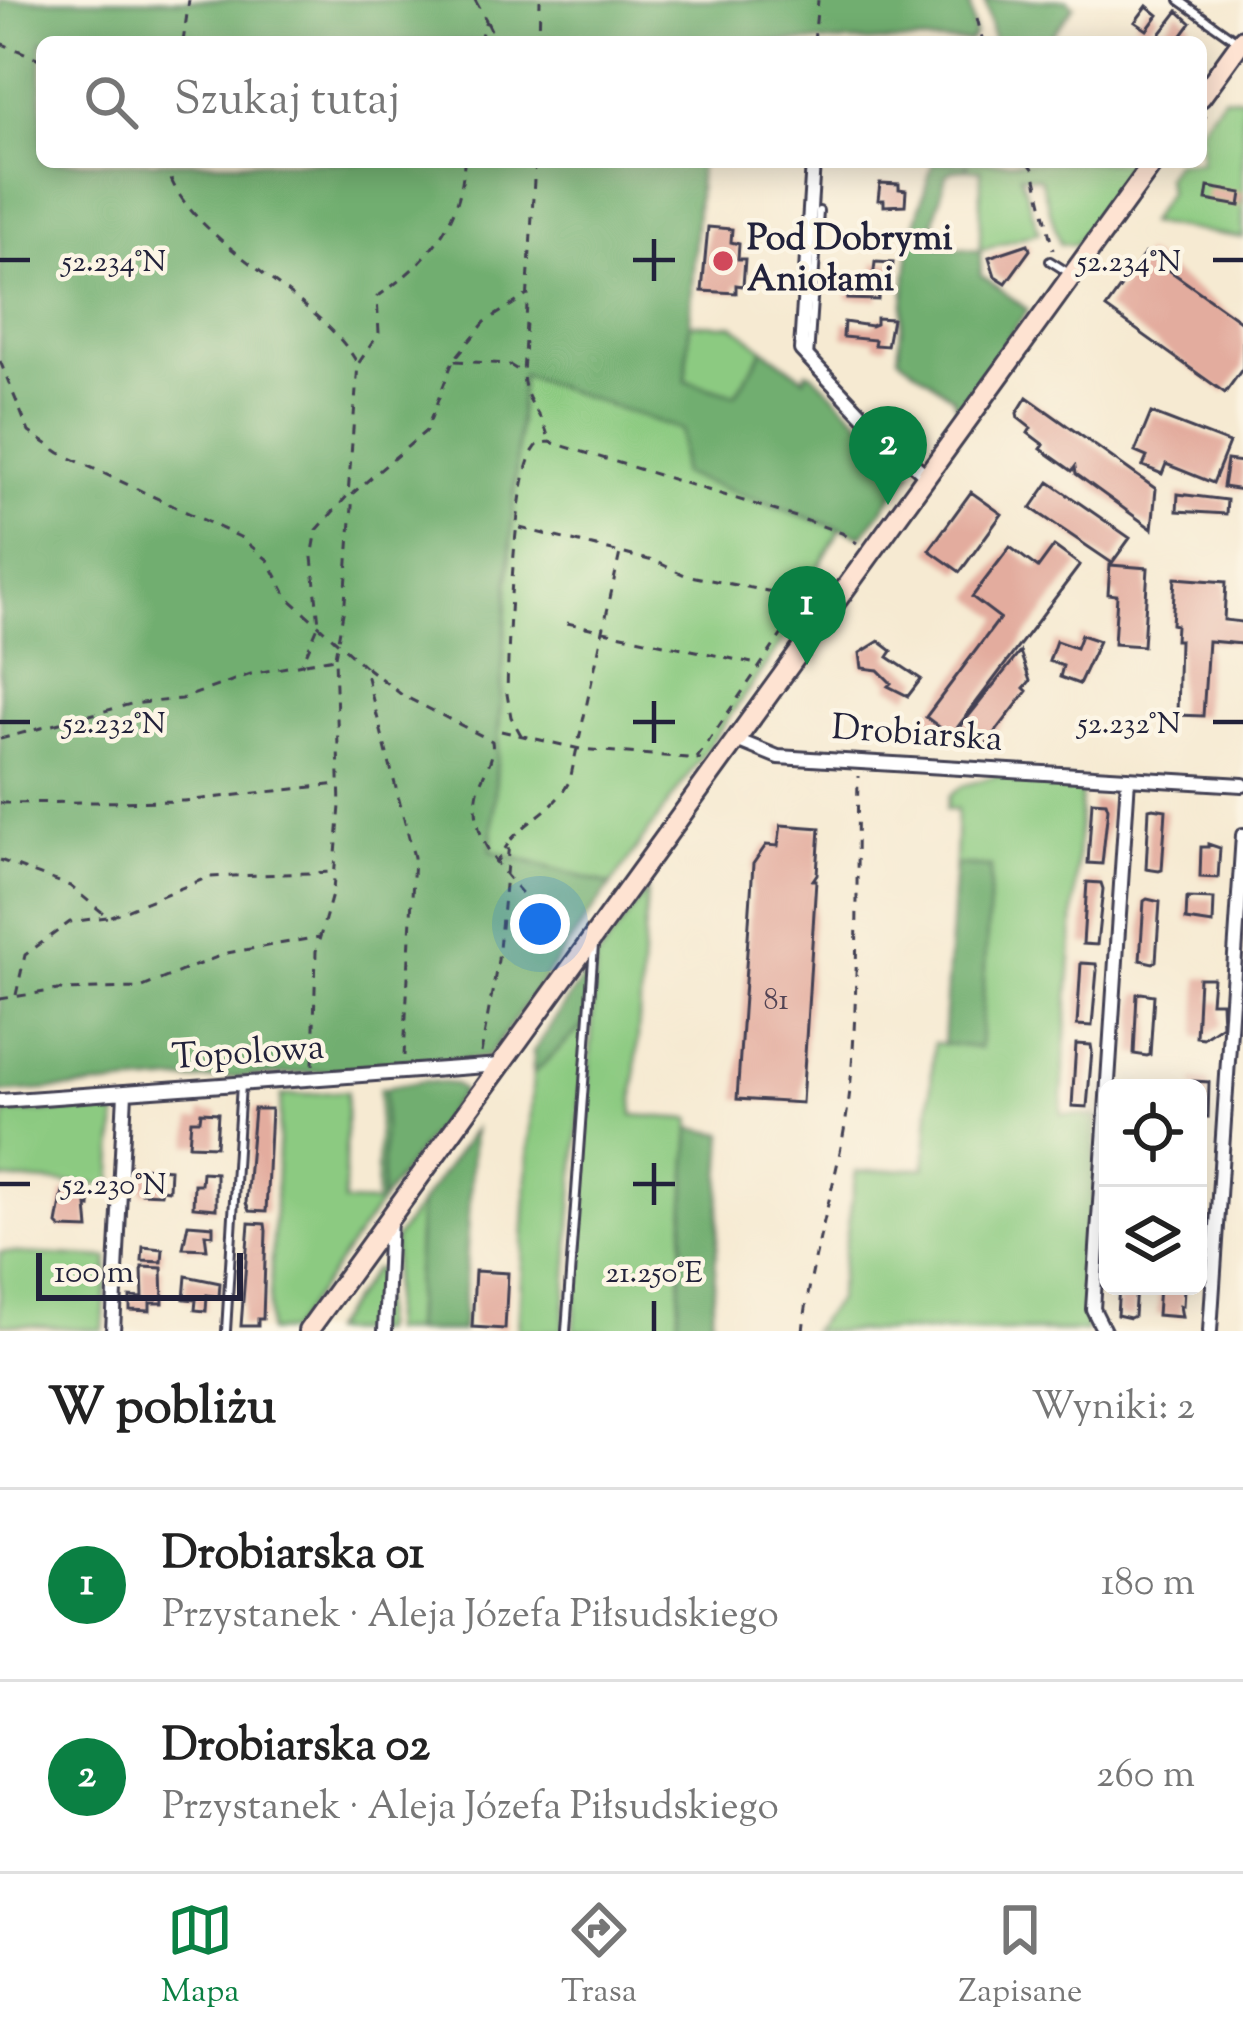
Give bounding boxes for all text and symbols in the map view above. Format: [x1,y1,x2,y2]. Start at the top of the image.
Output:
search box [36,36,1207,168]
icon: search [78,69,144,135]
text: Szukaj tutaj [174,70,400,135]
place label: Pod Dobrymi Aniołami [747,214,952,307]
text: 52.234°N [60,242,166,285]
text: 52.234°N [1075,242,1181,285]
marker: Pod Dobrymi Aniołami [710,248,736,274]
pin: 2 [849,406,927,505]
pin: 1 [768,566,846,665]
street label: Drobiarska [830,703,1004,767]
text: 52.232°N [60,704,166,747]
text: 52.232°N [1075,704,1181,747]
your location [510,894,570,954]
house number: 81 [763,980,789,1023]
street label: Topolowa [170,1023,326,1085]
map controls [1099,1079,1207,1295]
button: locate [1099,1079,1207,1187]
text: 52.230°N [60,1165,166,1208]
button: layers [1099,1187,1207,1295]
scale bar [36,1247,243,1300]
text: 100 m [54,1250,134,1298]
text: 21.250°E [605,1253,703,1296]
text: W pobliżu [48,1373,276,1446]
text: Wyniki: 2 [1031,1381,1195,1437]
text: Drobiarska 01 [162,1524,424,1589]
text: 1 [80,1557,94,1613]
text: 180 m [1101,1557,1195,1613]
text: Przystanek · Aleja Józefa Piłsudskiego [162,1589,779,1645]
text: Drobiarska 02 [162,1716,430,1781]
text: 2 [78,1749,96,1805]
text: 260 m [1096,1749,1195,1805]
text: Przystanek · Aleja Józefa Piłsudskiego [162,1781,779,1837]
tab: Mapa [161,1897,239,2017]
tab: Trasa [561,1897,637,2017]
tab: Zapisane [958,1897,1082,2017]

